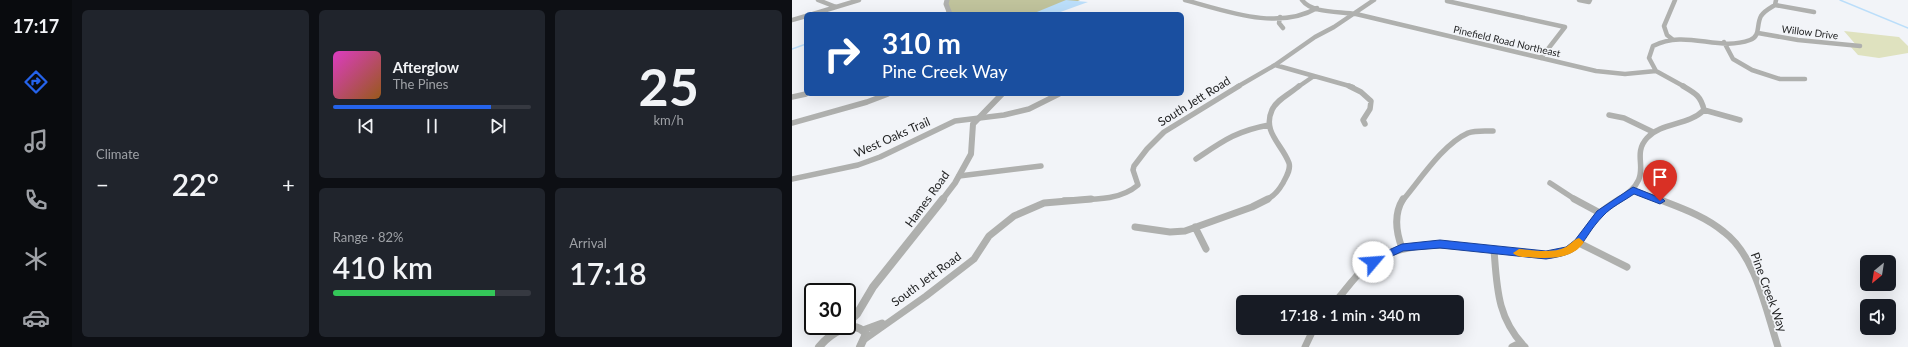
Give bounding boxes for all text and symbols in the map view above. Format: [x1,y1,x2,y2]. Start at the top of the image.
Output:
text: 17:17 [13,15,59,37]
street label: Pinefield Road Northeast [1452,23,1562,59]
street label: Willow Drive [1781,23,1839,41]
text: 310 m [882,26,961,60]
icon: right [816,28,868,80]
text: 25 [639,55,699,117]
text: Afterglow [393,58,459,76]
text: Pine Creek Way [882,60,1008,82]
icon: directions [22,68,50,96]
street label: South Jett Road [1155,73,1233,129]
text: The Pines [393,76,448,92]
text: km/h [653,112,684,128]
street label: West Oaks Trail [852,114,932,160]
icon: previous [355,115,377,137]
icon: pause [421,115,443,137]
icon: next [487,115,509,137]
icon: music [22,127,50,155]
text: Climate [96,146,139,162]
pin [1643,160,1677,201]
text: 22° [172,166,219,202]
icon: arrive [1649,166,1671,188]
street label: Hames Road [902,168,952,230]
text: − [96,171,109,198]
text: + [282,171,295,198]
icon: phone [22,186,50,214]
text: Range · 82% [333,229,403,245]
text: Arrival [569,235,607,251]
position arrow [1352,241,1394,283]
icon: climate [22,245,50,273]
text: 410 km [333,249,433,285]
street label: South Jett Road [888,249,964,309]
street label: Pine Creek Way [1748,250,1791,335]
text: 17:18 [569,255,647,291]
north arrow [1860,255,1896,291]
map controls [1860,255,1896,335]
speed limit sign: 30 [804,283,856,335]
button: sound [1860,299,1896,335]
icon: car [22,304,50,332]
text: 17:18 · 1 min · 340 m [1280,306,1420,324]

